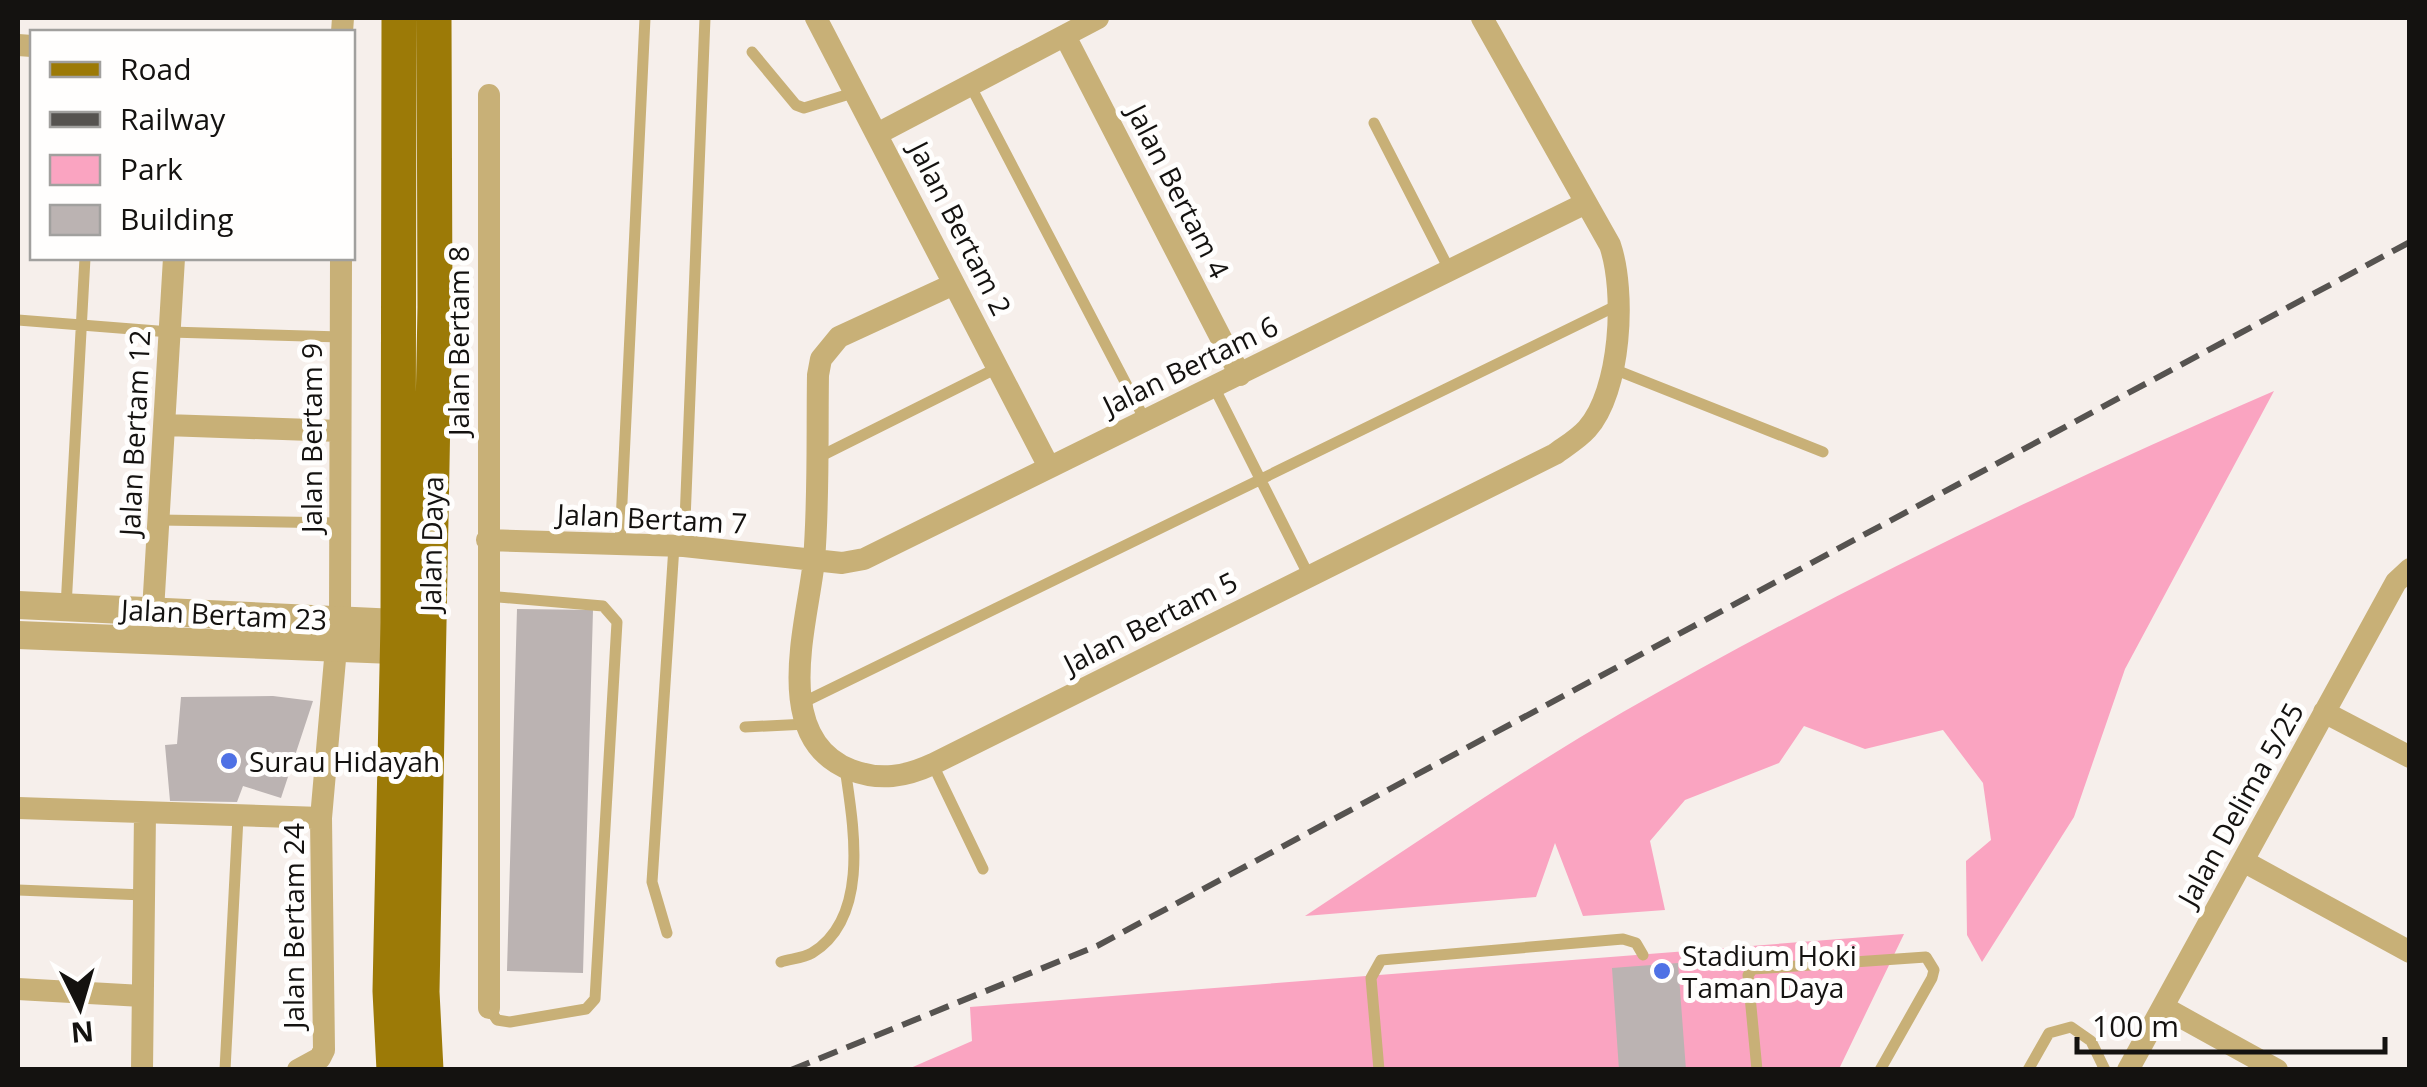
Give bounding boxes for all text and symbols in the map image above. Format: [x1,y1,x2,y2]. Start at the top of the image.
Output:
legend [30,30,355,260]
text: Road [120,48,192,89]
street label: Jalan Bertam 4 [1118,95,1239,284]
text: Railway [120,98,226,139]
street label: Jalan Bertam 2 [900,132,1021,321]
text: Park [120,148,183,189]
text: Building [120,198,234,239]
street label: Jalan Bertam 8 [439,246,477,439]
street label: Jalan Bertam 6 [1094,306,1284,425]
street label: Jalan Bertam 12 [109,329,158,540]
street label: Jalan Bertam 9 [292,343,330,536]
street label: Jalan Daya [411,476,451,615]
street label: Jalan Bertam 7 [553,494,748,542]
street label: Jalan Bertam 5 [1054,562,1243,683]
street label: Jalan Bertam 23 [117,589,328,638]
street label: Jalan Delima 5/25 [2167,695,2312,915]
place label: Surau Hidayah [249,742,440,780]
marker: Surau Hidayah [218,750,240,772]
street label: Jalan Bertam 24 [274,823,312,1032]
place label: Stadium Hoki Taman Daya [1682,936,1857,1006]
north arrow [30,957,130,1057]
marker: Stadium Hoki Taman Daya [1651,960,1673,982]
scale bar [2077,992,2384,1054]
text: 100 m [2092,1005,2179,1046]
text: N [69,1013,95,1053]

